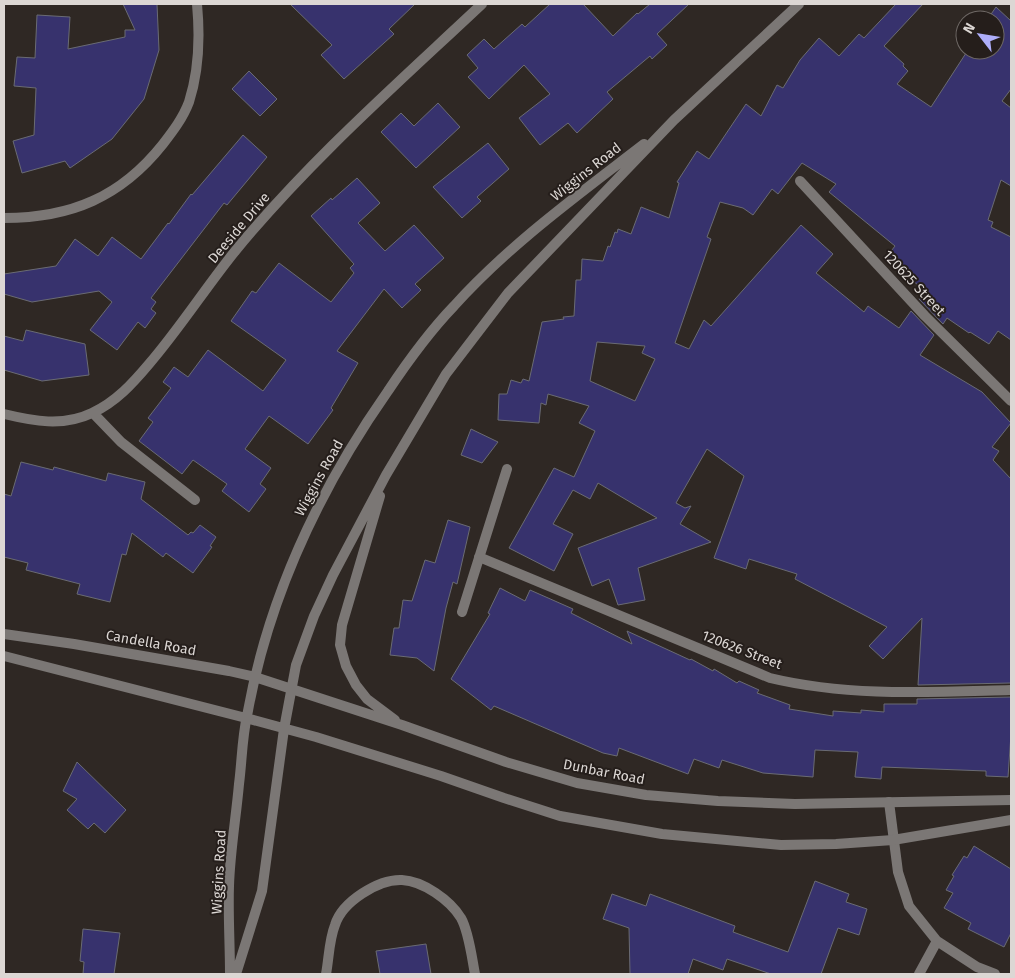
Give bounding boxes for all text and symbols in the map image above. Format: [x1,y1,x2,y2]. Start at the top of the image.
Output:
north arrow [955,10,1005,60]
text: N [960,20,979,37]
street label: Wiggins Road [547,139,625,205]
street label: Deeside Drive [204,189,274,267]
street label: 120625 Street [879,247,949,320]
street label: Wiggins Road [291,437,347,519]
street label: Candella Road [105,627,197,659]
street label: 120626 Street [700,627,785,673]
street label: Dunbar Road [562,756,646,788]
street label: Wiggins Road [208,829,230,915]

